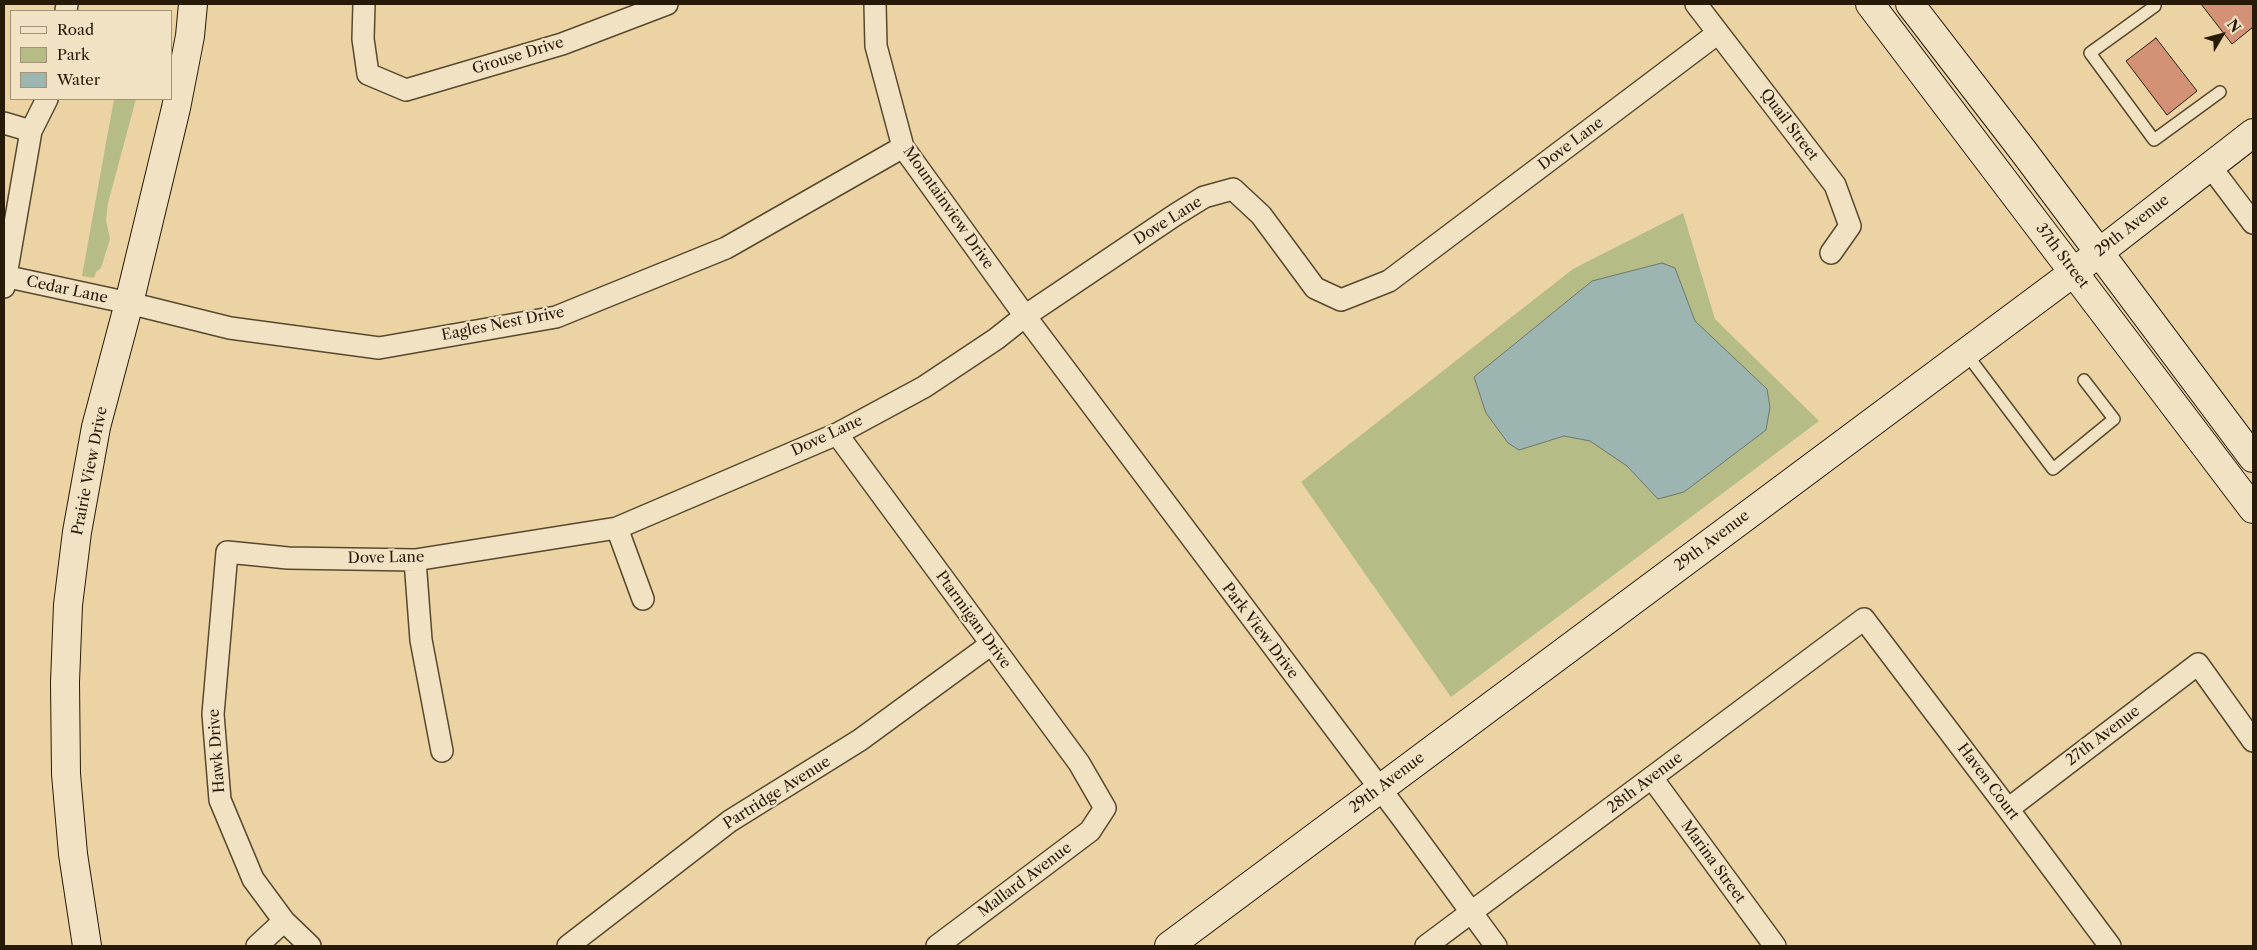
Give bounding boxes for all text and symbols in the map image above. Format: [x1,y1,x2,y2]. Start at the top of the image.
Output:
legend [10,10,172,100]
north arrow [2197,10,2247,60]
text: N [2223,16,2245,36]
text: Road [57,20,94,39]
street label: Grouse Drive [470,34,566,78]
text: Park [57,45,90,64]
text: Water [57,70,100,89]
street label: Quail Street [1756,86,1822,164]
street label: Dove Lane [1535,114,1607,174]
street label: Mountainview Drive [899,143,997,273]
street label: 29th Avenue [2091,191,2173,261]
street label: Dove Lane [1131,193,1205,249]
street label: 37th Street [2032,220,2092,292]
street label: Cedar Lane [25,273,109,307]
street label: Eagles Nest Drive [440,303,566,345]
street label: Prairie View Drive [69,405,111,537]
street label: Dove Lane [789,412,865,460]
street label: 29th Avenue [1671,507,1753,575]
street label: Dove Lane [348,548,424,568]
street label: Ptarmigan Drive [932,568,1014,672]
street label: Park View Drive [1218,579,1302,683]
street label: 27th Avenue [2062,702,2144,770]
street label: Hawk Drive [205,708,229,794]
street label: Haven Court [1953,740,2023,824]
street label: 29th Avenue [1346,749,1428,817]
street label: 28th Avenue [1604,749,1686,817]
street label: Partridge Avenue [720,753,834,833]
street label: Marina Street [1677,817,1749,907]
street label: Mallard Avenue [975,839,1075,921]

